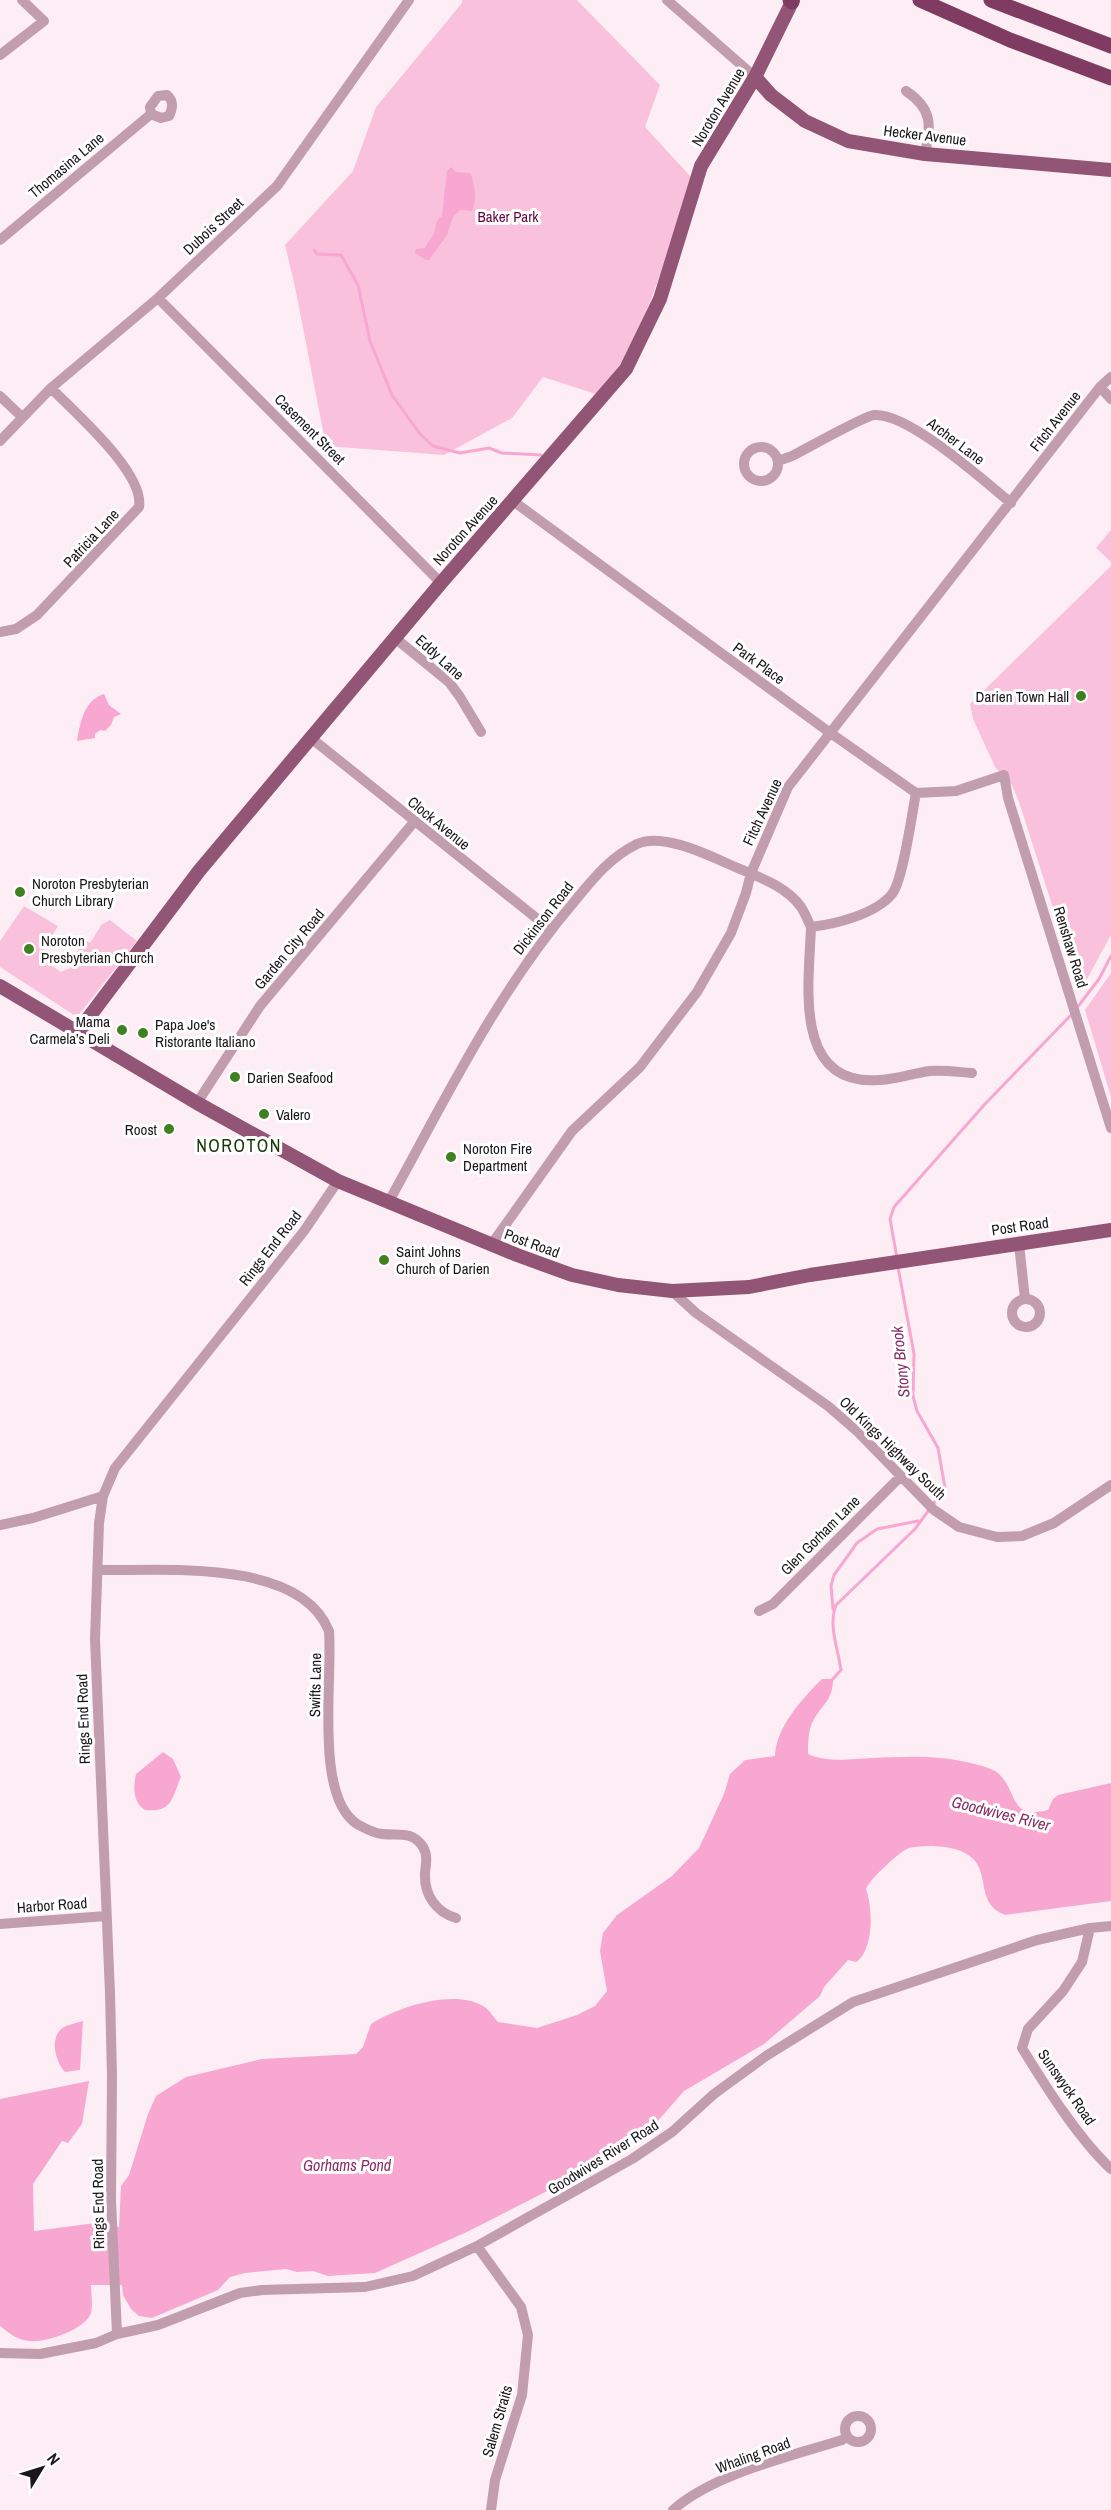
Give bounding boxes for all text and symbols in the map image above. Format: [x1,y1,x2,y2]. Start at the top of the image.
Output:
street label: Noroton Avenue [686,64,750,150]
street label: Hecker Avenue [882,120,968,151]
street label: Thomasina Lane [24,127,108,203]
street label: Dubois Street [178,192,248,259]
park label: Baker Park [478,206,539,227]
street label: Fitch Avenue [1025,386,1085,456]
street label: Casement Street [270,389,350,469]
street label: Archer Lane [922,412,989,470]
street label: Noroton Avenue [428,490,502,570]
street label: Patricia Lane [58,504,124,572]
street label: Eddy Lane [411,630,469,685]
street label: Park Place [729,637,789,689]
place label: Darien Town Hall [976,686,1069,707]
marker: Darien Town Hall [1074,689,1088,703]
street label: Fitch Avenue [737,775,787,849]
street label: Clock Avenue [403,791,475,855]
place label: Noroton Presbyterian Church Library [32,873,149,911]
street label: Dickinson Road [508,877,578,959]
marker: Noroton Presbyterian Church Library [13,885,27,899]
street label: Garden City Road [249,904,329,994]
street label: Renshaw Road [1049,904,1093,990]
place label: Noroton Presbyterian Church [41,930,154,968]
marker: Noroton Presbyterian Church [22,942,36,956]
place label: Mama Carmela’s Deli [30,1011,110,1049]
place label: Papa Joe's Ristorante Italiano [155,1014,256,1052]
marker: Mama Carmela’s Deli [115,1023,129,1037]
marker: Papa Joe's Ristorante Italiano [136,1026,150,1040]
place label: Darien Seafood [247,1067,333,1088]
marker: Darien Seafood [228,1070,242,1084]
place label: Valero [276,1104,311,1125]
marker: Valero [257,1107,271,1121]
place label: Roost [125,1119,158,1140]
marker: Roost [162,1122,176,1136]
district label: NOROTON [196,1133,282,1158]
place label: Noroton Fire Department [463,1138,532,1176]
marker: Noroton Fire Department [444,1150,458,1164]
street label: Rings End Road [234,1206,306,1290]
street label: Post Road [990,1212,1050,1240]
street label: Post Road [501,1223,563,1263]
place label: Saint Johns Church of Darien [396,1241,490,1279]
marker: Saint Johns Church of Darien [377,1253,391,1267]
water label: Stony Brook [885,1325,915,1399]
street label: Old Kings Highway South [835,1392,951,1504]
street label: Glen Gorham Lane [776,1490,865,1579]
street label: Swifts Lane [304,1653,326,1717]
street label: Rings End Road [71,1674,95,1764]
water label: Goodwives River [950,1790,1053,1836]
street label: Harbor Road [16,1892,88,1918]
street label: Sunswyck Road [1033,2045,1101,2129]
street label: Goodwives River Road [544,2114,662,2200]
water label: Gorhams Pond [303,2154,392,2176]
street label: Rings End Road [87,2159,109,2249]
street label: Salem Straits [477,2383,517,2459]
street label: Whaling Road [713,2432,793,2478]
north arrow [12,2438,72,2498]
text: N [42,2448,65,2469]

